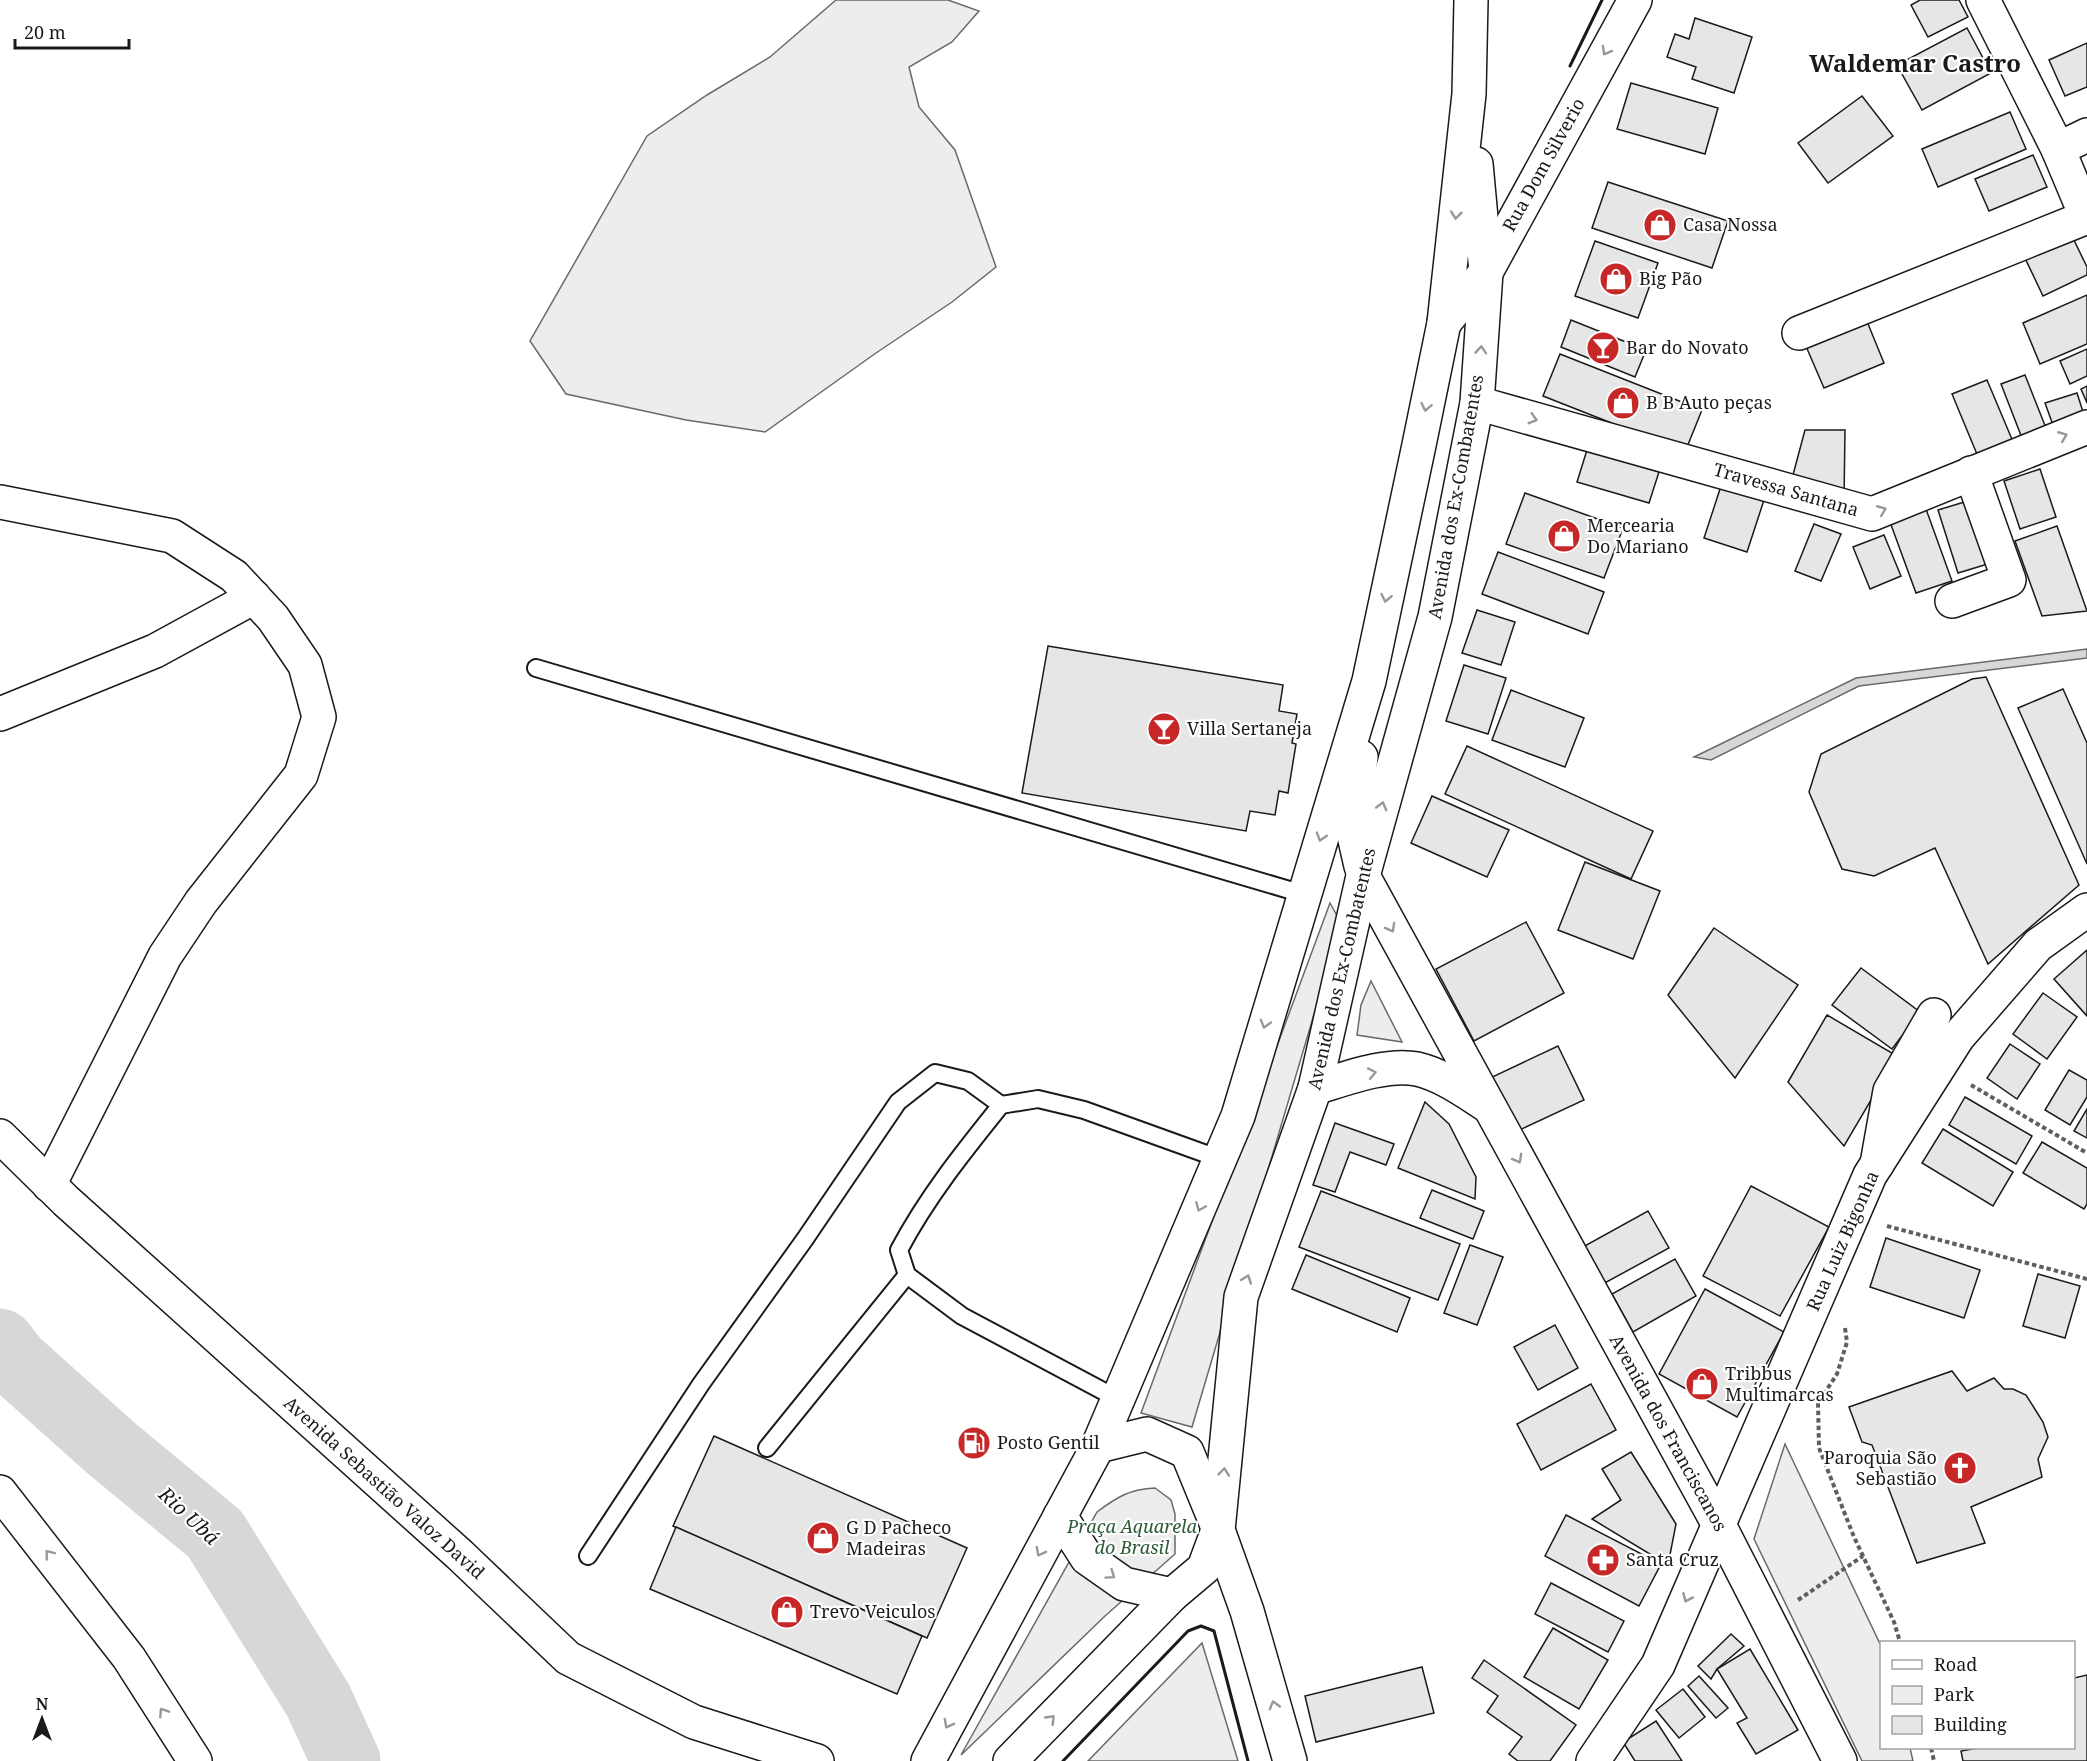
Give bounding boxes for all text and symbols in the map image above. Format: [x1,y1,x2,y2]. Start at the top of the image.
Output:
scale bar [15,12,129,50]
text: 20 m [24,20,66,44]
one-way arrow [1602,45,1613,55]
district label: Waldemar Castro [1809,46,2021,79]
street label: Rua Dom Silverio [1497,94,1590,236]
shop icon: Casa Nossa [1642,207,1678,243]
one-way arrow [1450,210,1462,219]
place label: Casa Nossa [1683,212,1778,236]
shop icon: Big Pão [1598,261,1634,297]
place label: Big Pão [1639,266,1702,290]
bar icon: Bar do Novato [1585,330,1621,366]
place label: Bar do Novato [1626,335,1749,359]
one-way arrow [1474,345,1487,354]
street label: Avenida dos Ex-Combatentes [1422,373,1488,621]
shop icon: B B Auto peças [1605,385,1641,421]
place label: B B Auto peças [1646,390,1772,414]
one-way arrow [1420,402,1433,412]
one-way arrow [1527,412,1538,424]
one-way arrow [2056,431,2067,443]
street label: Travessa Santana [1711,457,1862,521]
one-way arrow [1876,505,1887,517]
place label: Mercearia Do Mariano [1587,513,1689,558]
shop icon: Mercearia Do Mariano [1546,518,1582,554]
one-way arrow [1381,593,1394,603]
bar icon: Villa Sertaneja [1146,711,1182,747]
place label: Villa Sertaneja [1187,716,1312,740]
one-way arrow [1375,801,1388,811]
one-way arrow [1316,831,1328,842]
street label: Avenida dos Ex-Combatentes [1301,845,1381,1092]
one-way arrow [1384,921,1395,932]
one-way arrow [1260,1018,1272,1029]
one-way arrow [1366,1067,1376,1080]
one-way arrow [1511,1152,1522,1163]
street label: Rua Luiz Bigonha [1800,1167,1884,1314]
one-way arrow [1195,1201,1207,1212]
one-way arrow [1240,1274,1253,1285]
street label: Avenida dos Franciscanos [1605,1330,1733,1535]
place label: Tribbus Multimarcas [1725,1361,1834,1406]
shop icon: Tribbus Multimarcas [1684,1366,1720,1402]
street label: Avenida Sebastião Valoz David [279,1391,490,1584]
fuel station icon: Posto Gentil [956,1425,992,1461]
place label: Posto Gentil [997,1430,1100,1454]
place label: Paroquia São Sebastião [1824,1445,1937,1490]
church icon: Paroquia São Sebastião [1942,1450,1978,1486]
one-way arrow [1217,1467,1230,1476]
water label: Rio Ubá [153,1480,226,1551]
park label: Praça Aquarela do Brasil [1066,1514,1198,1559]
place label: G D Pacheco Madeiras [846,1515,951,1560]
shop icon: G D Pacheco Madeiras [805,1520,841,1556]
pharmacy icon: Santa Cruz [1585,1542,1621,1578]
one-way arrow [1036,1546,1047,1557]
place label: Santa Cruz [1626,1547,1719,1571]
one-way arrow [45,1550,56,1561]
one-way arrow [1105,1568,1116,1579]
one-way arrow [1682,1591,1694,1602]
shop icon: Trevo Veiculos [769,1594,805,1630]
place label: Trevo Veiculos [810,1599,935,1623]
legend [1880,1641,2075,1749]
text: Road [1934,1652,1977,1676]
text: Park [1934,1682,1974,1706]
north arrow [12,1689,72,1749]
text: N [36,1693,49,1715]
one-way arrow [1269,1700,1281,1711]
one-way arrow [159,1708,170,1719]
text: Building [1934,1712,2007,1736]
one-way arrow [1043,1715,1054,1726]
one-way arrow [944,1718,955,1728]

